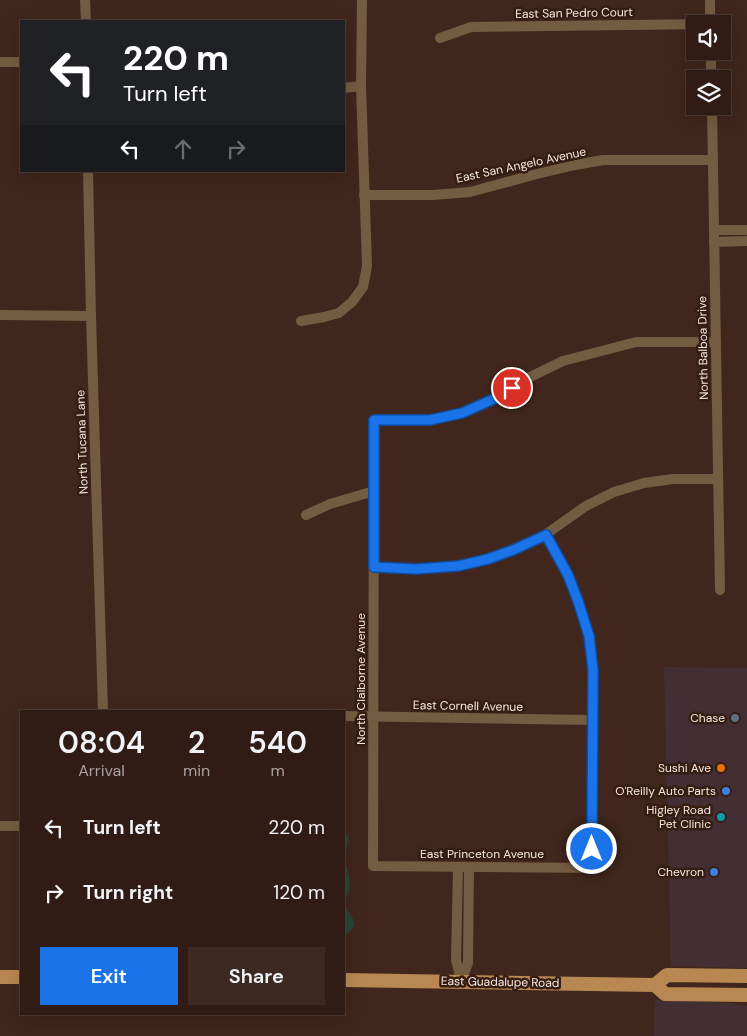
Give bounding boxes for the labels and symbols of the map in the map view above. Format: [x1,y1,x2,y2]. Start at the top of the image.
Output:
street label: East San Pedro Court [515,4,633,22]
street label: East San Angelo Avenue [455,143,588,187]
street label: North Balboa Drive [694,296,712,400]
pin [491,367,533,409]
street label: North Tucana Lane [72,389,92,494]
street label: North Claiborne Avenue [353,613,369,745]
street label: East Cornell Avenue [413,697,523,715]
place label: Chase [690,710,725,726]
marker: Chase [729,712,741,724]
place label: Sushi Ave [658,760,711,776]
marker: Sushi Ave [715,762,727,774]
place label: O'Reilly Auto Parts [615,783,716,799]
marker: O'Reilly Auto Parts [720,785,732,797]
place label: Higley Road Pet Clinic [646,802,711,832]
marker: Higley Road Pet Clinic [715,811,727,823]
position arrow [565,822,617,874]
street label: East Princeton Avenue [420,846,544,862]
place label: Chevron [657,864,704,880]
marker: Chevron [708,866,720,878]
street label: East Guadalupe Road [441,973,559,991]

